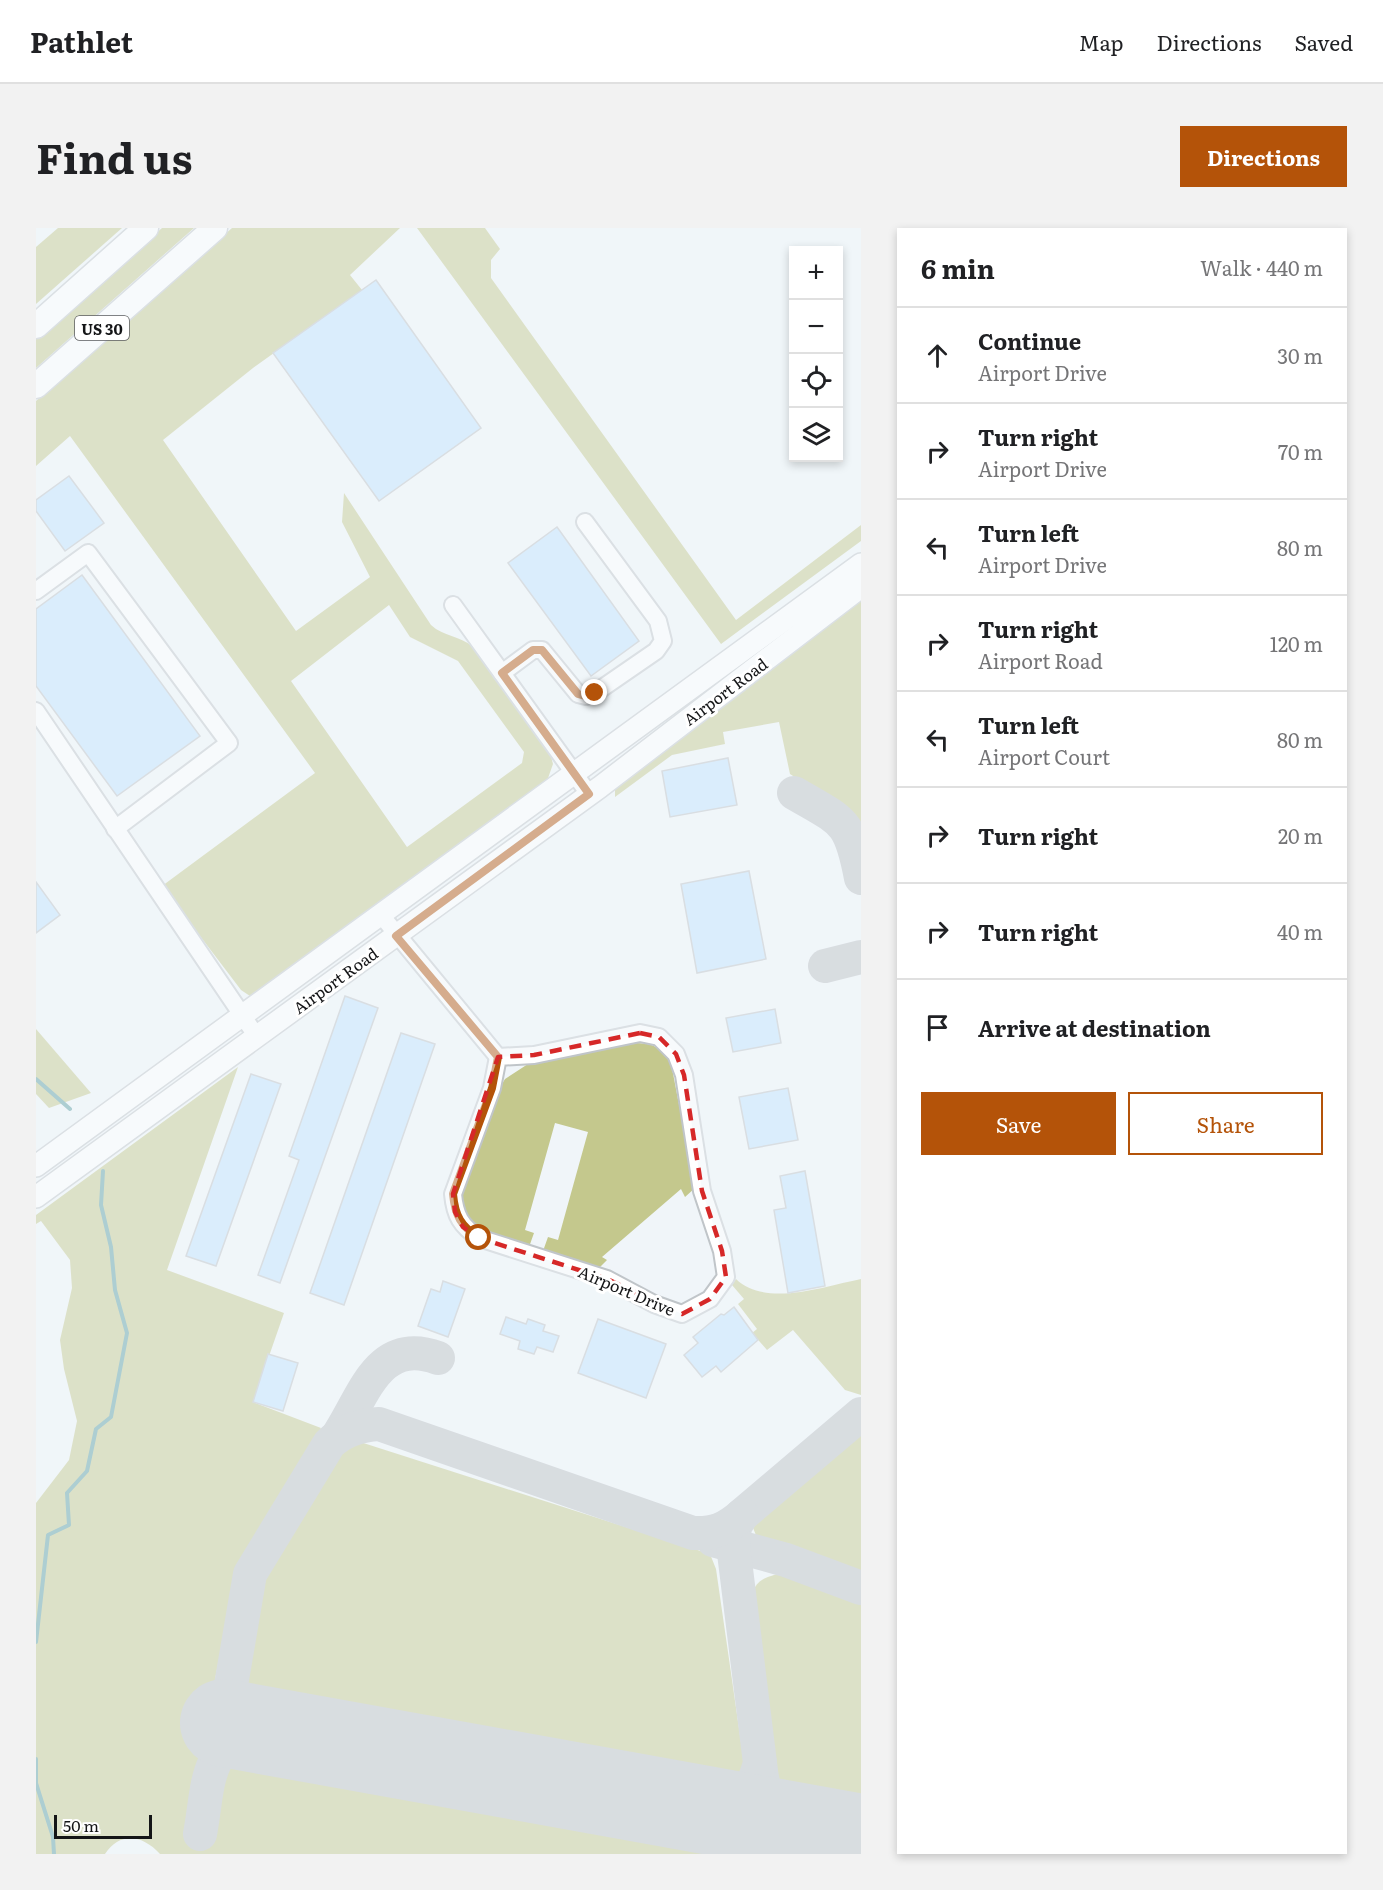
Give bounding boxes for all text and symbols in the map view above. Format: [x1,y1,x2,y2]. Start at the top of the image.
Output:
text: Pathlet [30,20,133,62]
text: Map [1079,26,1124,57]
text: Directions [1157,26,1262,57]
text: Saved [1295,26,1353,57]
text: Find us [36,125,193,187]
button: Directions [1180,126,1347,187]
map controls [789,246,843,462]
button: + [789,246,843,300]
text: 6 min [921,248,995,287]
text: Walk · 440 m [1200,252,1323,282]
button: − [789,300,843,354]
road number: US 30 [75,316,129,340]
text: Continue [978,324,1081,357]
icon: ahead [921,339,954,372]
text: 30 m [1277,340,1323,370]
button: locate [789,354,843,408]
text: Airport Drive [978,357,1107,387]
button: layers [789,408,843,462]
text: Turn right [978,420,1098,453]
icon: right [921,435,954,468]
text: 70 m [1278,436,1323,466]
text: Airport Drive [978,453,1107,483]
text: Turn left [978,516,1079,549]
icon: left [921,531,954,564]
text: 80 m [1277,532,1323,562]
text: Airport Drive [978,549,1107,579]
text: Turn right [978,612,1098,645]
icon: right [921,627,954,660]
text: 120 m [1270,628,1323,658]
text: Airport Road [978,645,1103,675]
street label: Airport Road [678,651,772,731]
route end [581,679,607,705]
text: Turn left [978,708,1079,741]
icon: left [921,723,954,756]
text: 80 m [1277,724,1323,754]
text: Airport Court [978,741,1110,771]
icon: right [921,819,954,852]
text: Turn right [978,819,1098,852]
text: 20 m [1278,820,1323,850]
icon: right [921,915,954,948]
text: Turn right [978,915,1098,948]
text: 40 m [1277,916,1323,946]
street label: Airport Road [288,941,383,1019]
icon: arrive [921,1011,954,1044]
text: Arrive at destination [978,1011,1211,1044]
button: Save [921,1092,1116,1155]
button: Share [1128,1092,1323,1155]
route start [465,1224,491,1250]
street label: Airport Drive [575,1259,679,1321]
scale bar [54,1812,152,1840]
text: 50 m [63,1813,99,1837]

